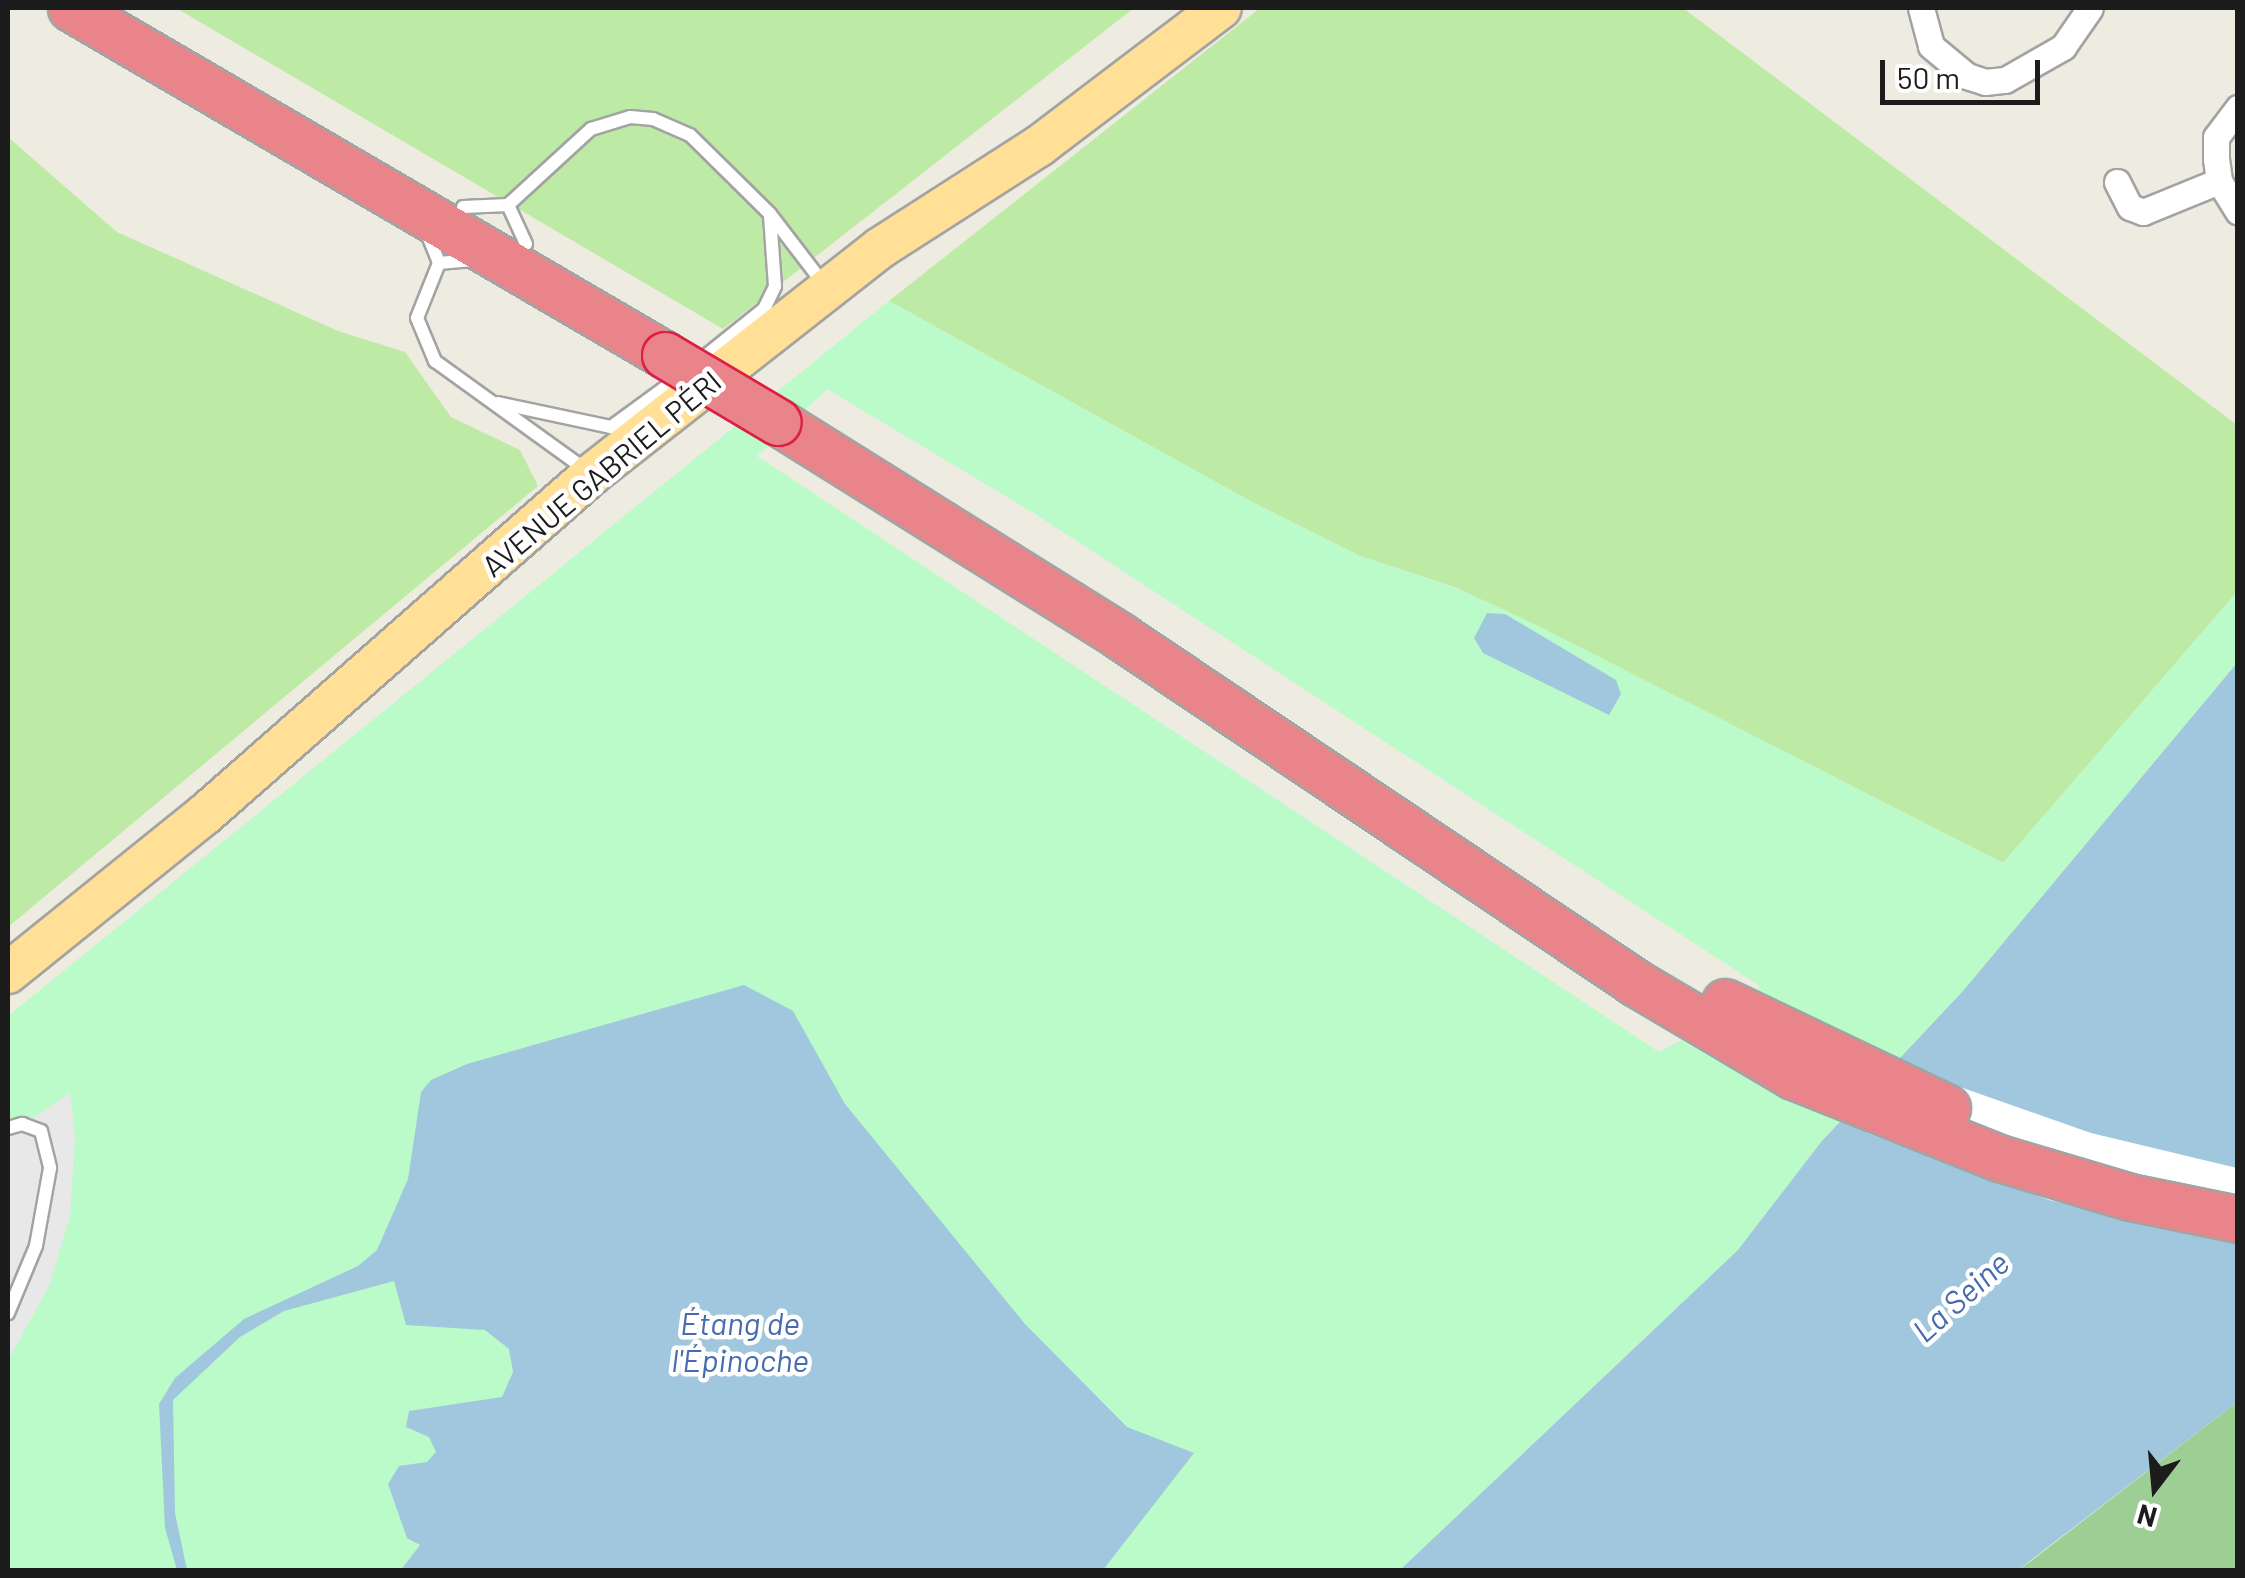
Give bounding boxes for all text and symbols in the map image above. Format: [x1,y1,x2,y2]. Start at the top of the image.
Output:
scale bar [1885,40,2045,102]
text: 50 m [1897,59,1960,95]
street label: AVENUE GABRIEL PÉRI [474,363,728,583]
water label: La Seine [1904,1243,2016,1349]
water label: Étang de l'Épinoche [671,1304,809,1379]
north arrow [2105,1438,2205,1538]
text: N [2133,1498,2160,1536]

